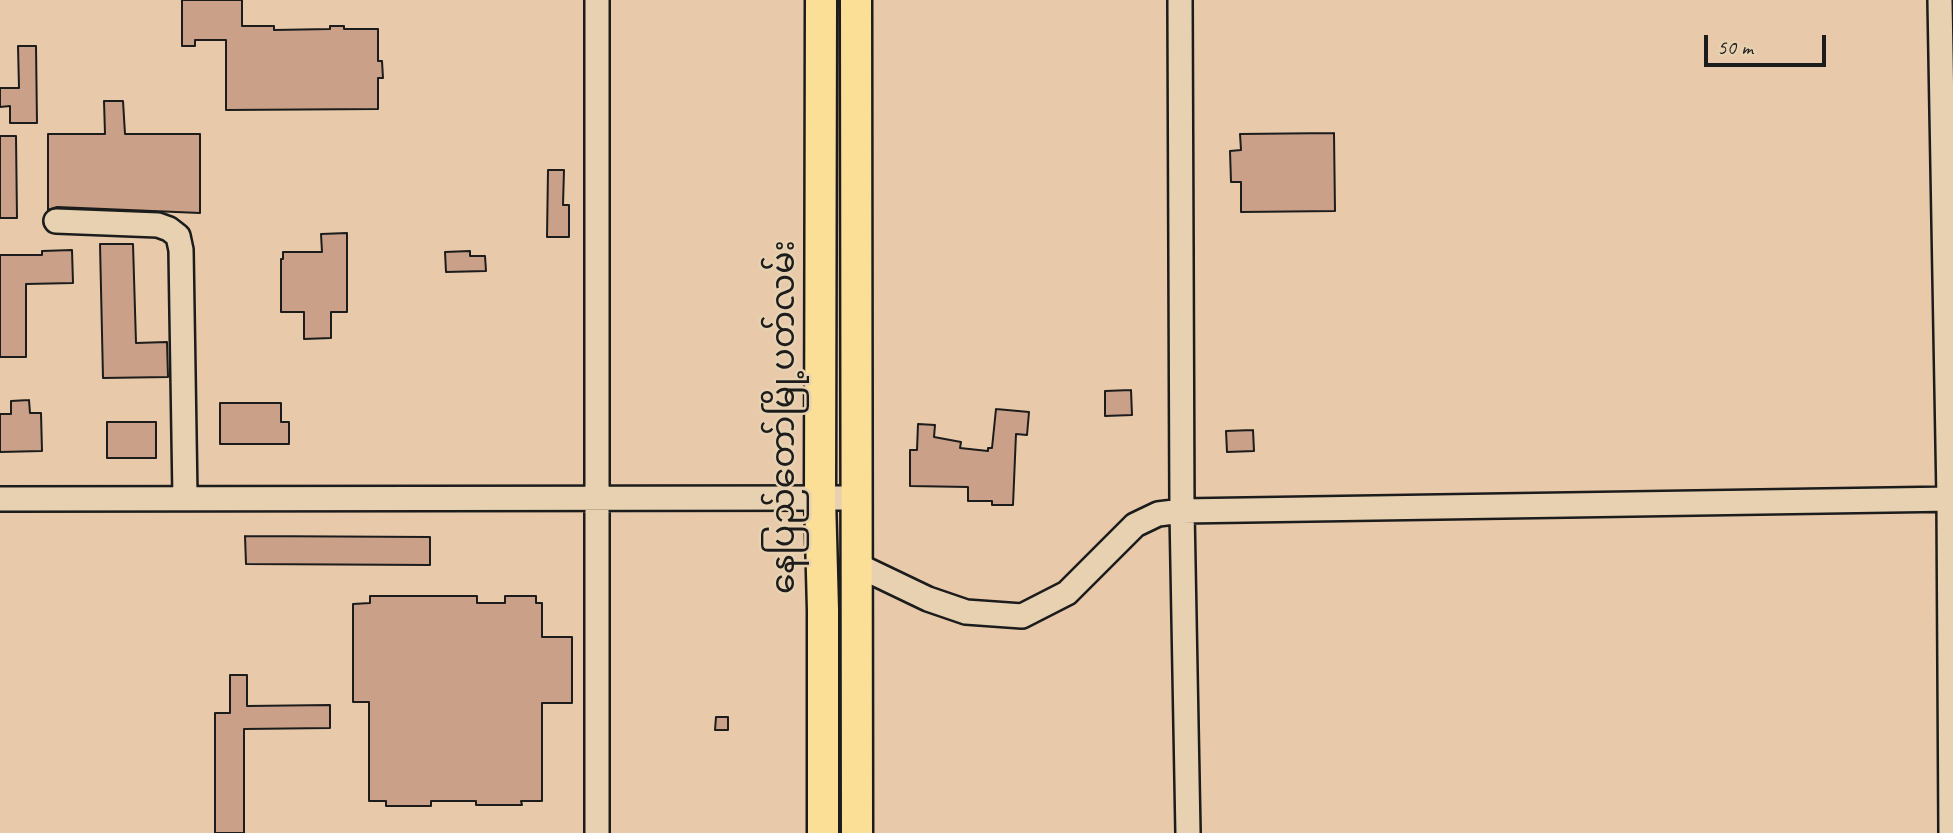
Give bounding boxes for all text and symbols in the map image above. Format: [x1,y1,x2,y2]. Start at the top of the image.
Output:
scale bar [1708,21,1830,65]
text: 50 m [1717,34,1753,60]
street label: နေပြည်တော်မြို့ပတ်လမ်း [765,240,805,594]

